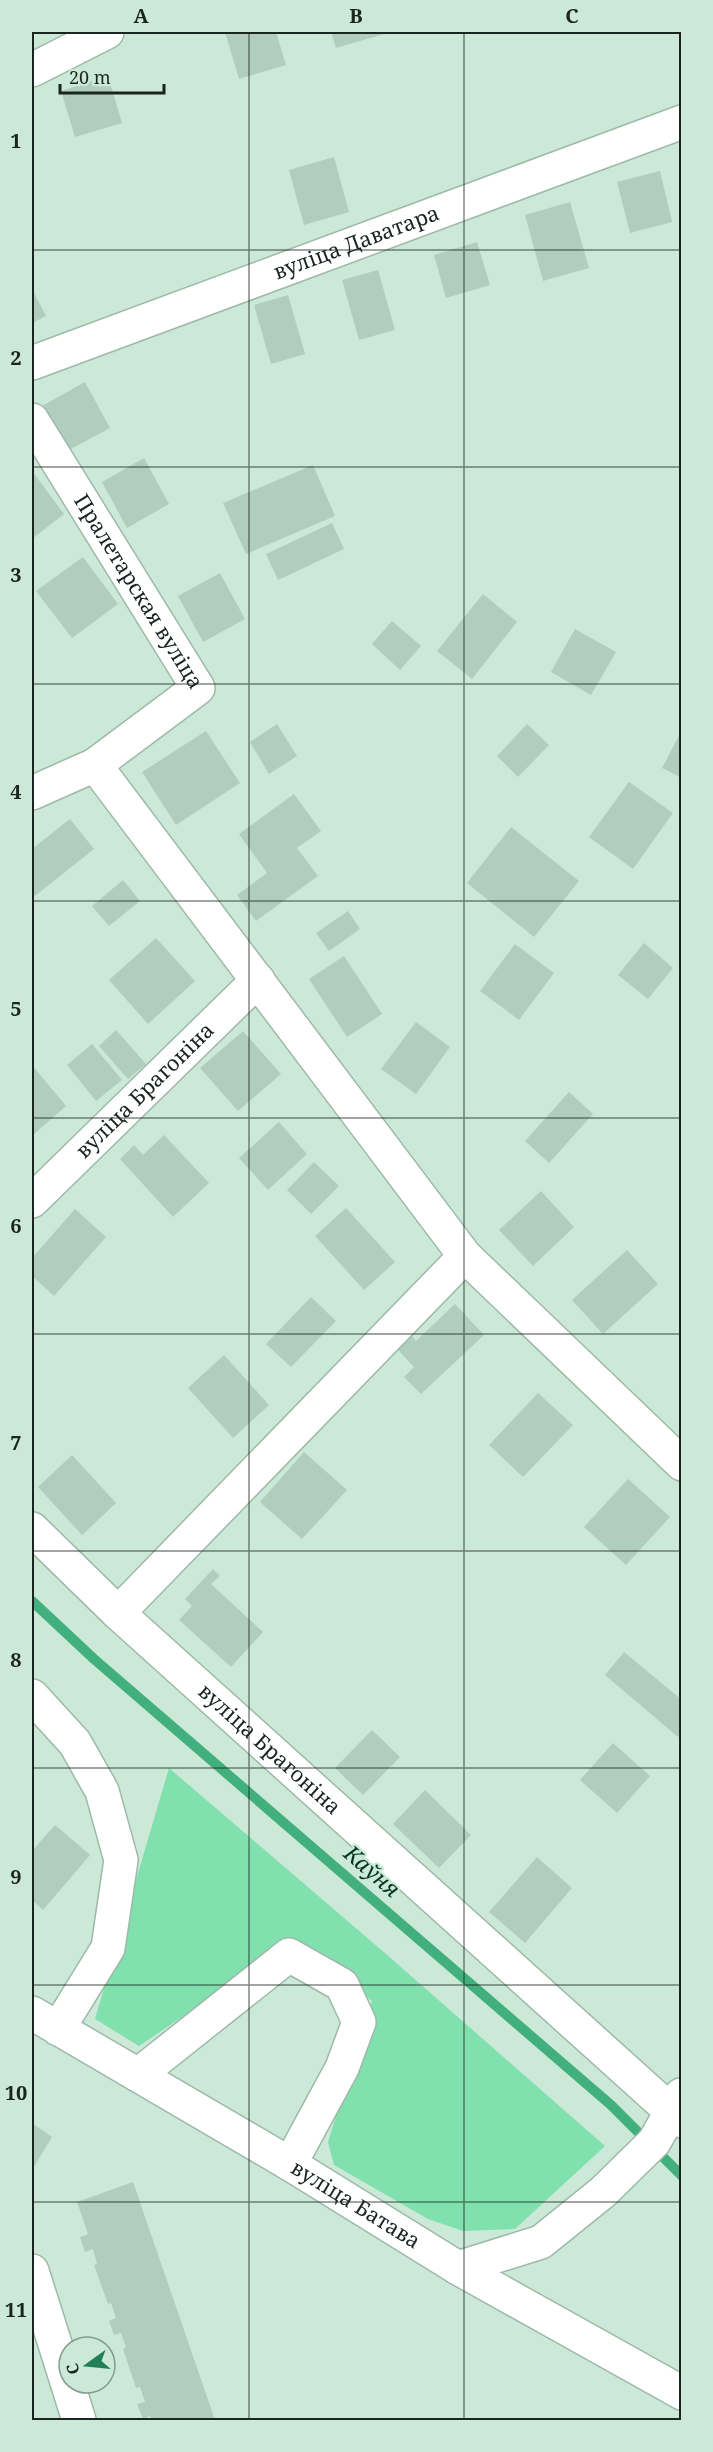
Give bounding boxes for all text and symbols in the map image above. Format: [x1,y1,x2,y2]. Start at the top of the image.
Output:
text: A [133,2,149,29]
text: B [349,2,363,29]
text: C [565,2,579,29]
scale bar [60,57,164,95]
text: 20 m [69,65,111,89]
text: 1 [10,127,22,154]
street label: вуліца Даватара [269,198,443,285]
text: 2 [10,344,22,371]
street label: Пралетарская вуліца [68,488,210,694]
text: 3 [10,561,22,588]
text: 4 [10,778,22,805]
text: 5 [10,995,22,1022]
street label: вуліца Брагоніна [69,1016,220,1164]
text: 6 [10,1212,22,1239]
text: 7 [10,1429,22,1456]
text: 8 [10,1646,22,1673]
street label: вуліца Брагоніна [193,1677,347,1820]
water label: Каўня [337,1837,407,1903]
text: 9 [10,1863,22,1890]
text: 10 [5,2079,27,2106]
street label: вуліца Батава [286,2153,426,2254]
text: 11 [5,2296,27,2323]
north arrow [57,2335,117,2395]
text: С [61,2361,84,2377]

